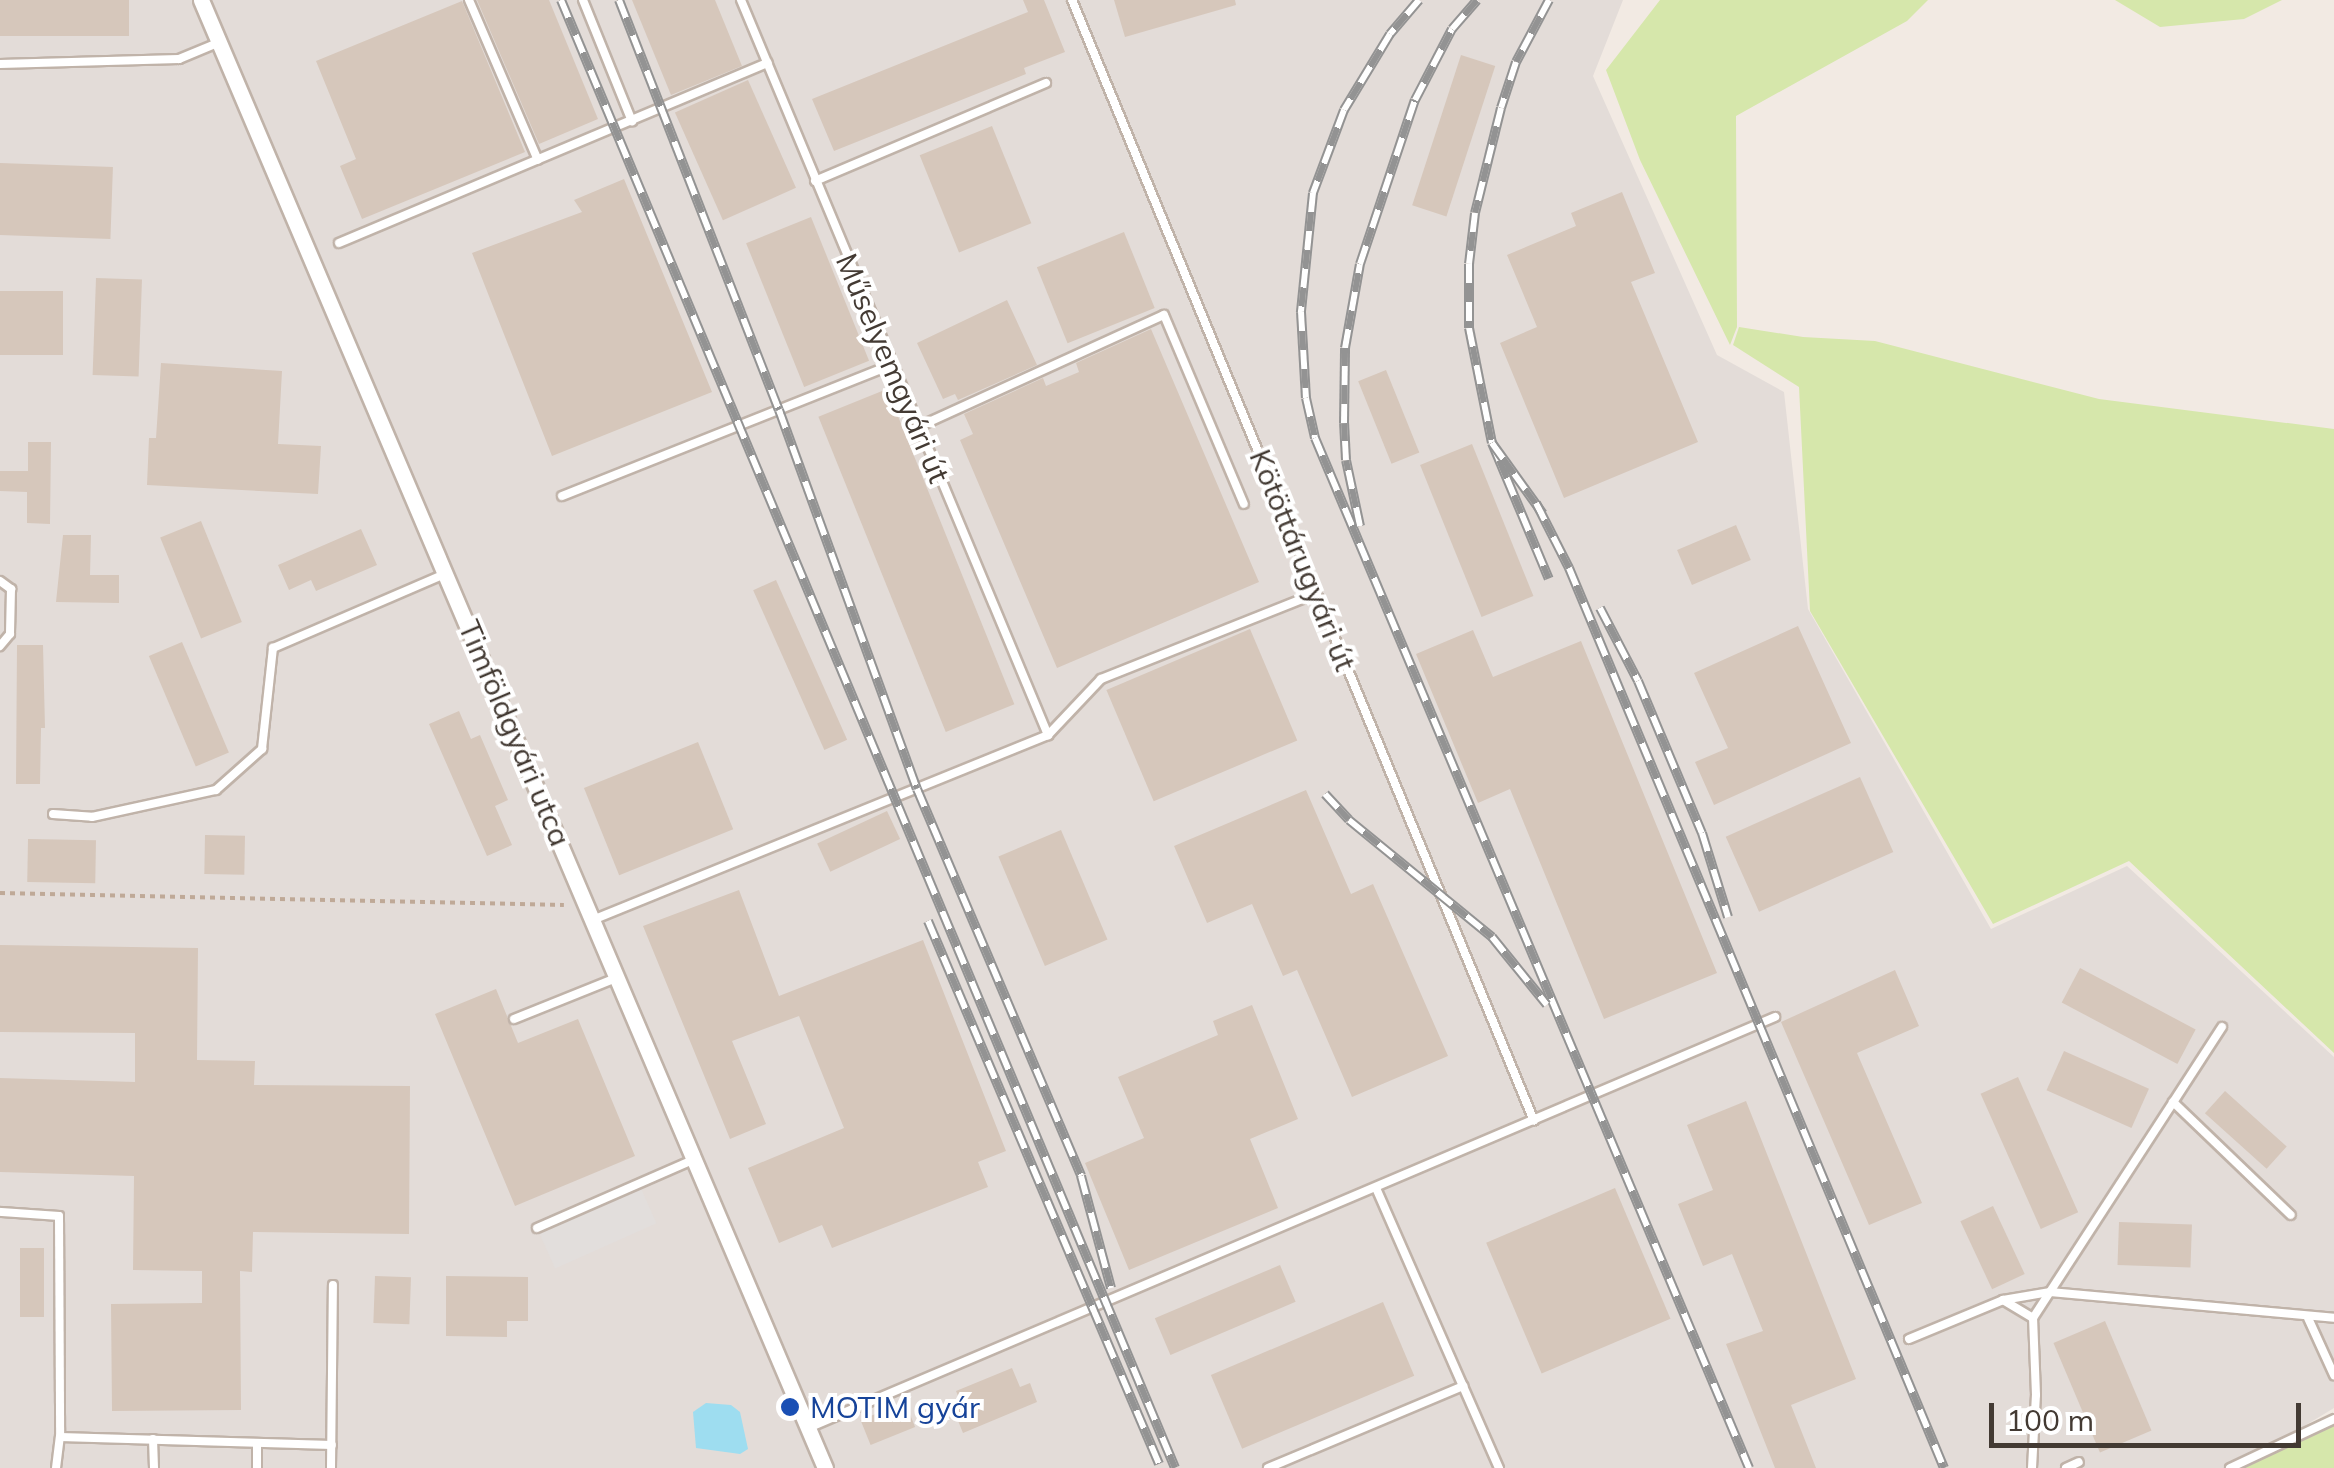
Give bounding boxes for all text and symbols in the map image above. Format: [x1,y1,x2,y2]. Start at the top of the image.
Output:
street label: Műselyemgyári út [828,248,958,488]
street label: Kötöttárugyári út [1242,444,1364,676]
street label: Timföldgyári utca [451,615,579,851]
scale bar [1994,1383,2306,1445]
place label: MOTIM gyár [810,1389,980,1425]
marker: MOTIM gyár [779,1396,801,1418]
text: 100 m [2006,1401,2094,1439]

